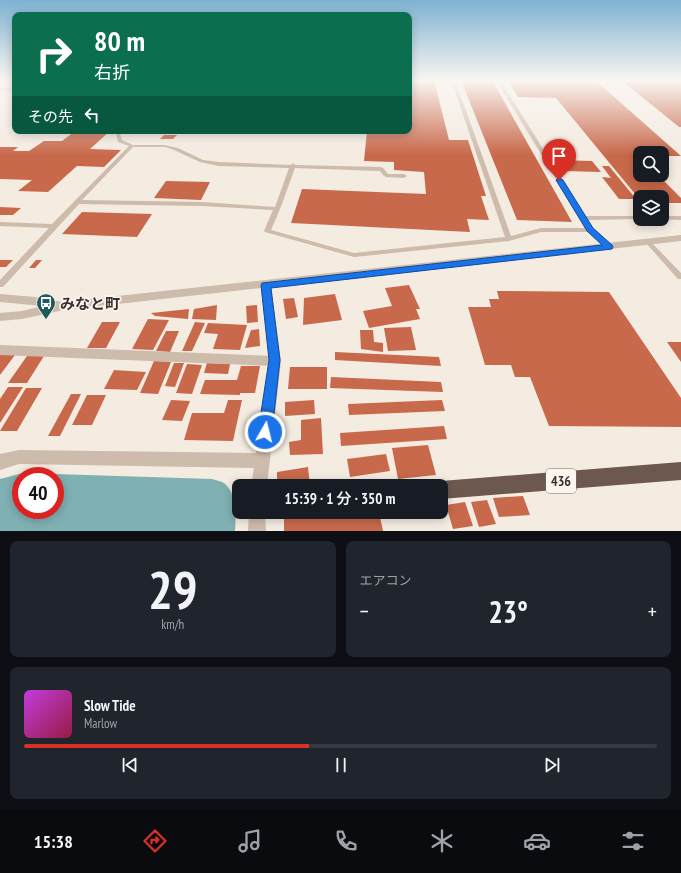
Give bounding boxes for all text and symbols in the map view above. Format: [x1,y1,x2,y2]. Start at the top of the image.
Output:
text: 80 m [94,22,145,59]
icon: right [28,28,80,80]
text: 右折 [94,61,130,84]
icon: left [81,104,103,126]
text: その先 [28,107,73,126]
pin [542,139,576,180]
icon: arrive [548,145,570,167]
map controls [633,146,669,226]
button: search [633,146,669,182]
button: layers [633,190,669,226]
bus stop icon: みなと町 [35,292,57,320]
place label: みなと町 [60,294,120,313]
position arrow [244,411,286,453]
speed limit sign: 40 [12,467,64,519]
road number: 436 [546,469,576,493]
text: 15:39 · 1 分 · 350 m [285,489,395,508]
text: 29 [148,556,198,623]
text: エアコン [360,572,412,589]
text: 23° [488,592,528,631]
text: − [360,597,369,625]
text: + [648,597,657,625]
text: km/h [161,616,184,633]
text: Slow Tide [84,696,136,715]
text: Marlow [84,715,117,732]
icon: previous [119,754,141,776]
icon: pause [330,754,352,776]
icon: next [541,754,563,776]
icon: directions [141,827,169,855]
icon: music [236,827,264,855]
icon: phone [332,827,360,855]
icon: climate [428,827,456,855]
icon: car [523,827,551,855]
icon: filters [619,827,647,855]
text: 15:38 [34,830,73,853]

